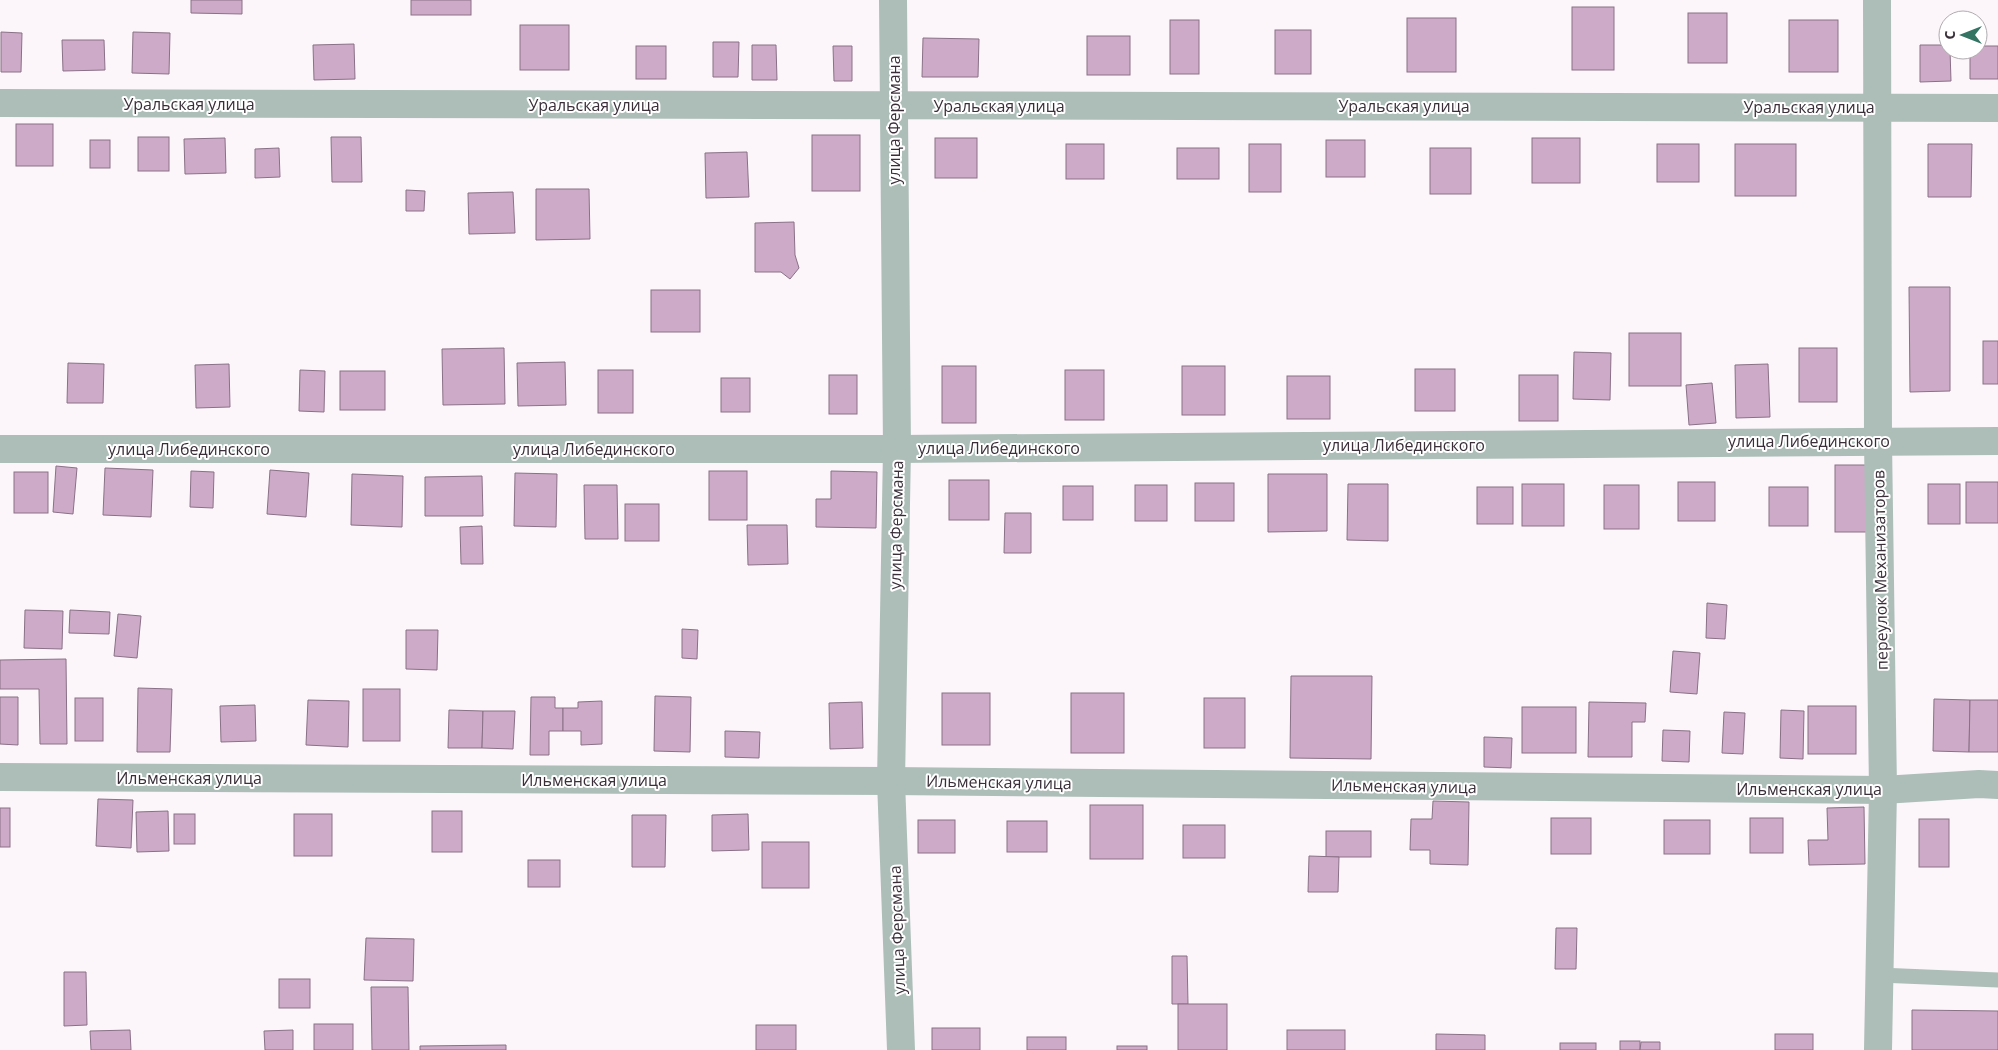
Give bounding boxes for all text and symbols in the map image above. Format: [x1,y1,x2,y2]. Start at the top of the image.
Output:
north arrow [1938,10,1988,60]
text: С [1940,30,1959,39]
street label: улица Ферсмана [883,55,905,185]
street label: Уральская улица [123,93,255,115]
street label: Уральская улица [528,94,660,116]
street label: Уральская улица [933,95,1065,117]
street label: Уральская улица [1338,95,1470,117]
street label: Уральская улица [1743,96,1875,118]
street label: улица Либединского [1728,430,1890,452]
street label: улица Либединского [1323,434,1485,456]
street label: улица Либединского [918,437,1080,459]
street label: улица Либединского [108,438,270,460]
street label: улица Либединского [513,438,675,460]
street label: улица Ферсмана [884,460,908,590]
street label: переулок Механизаторов [1867,470,1893,670]
street label: Ильменская улица [116,767,262,789]
street label: Ильменская улица [521,769,667,791]
street label: Ильменская улица [926,770,1072,794]
street label: Ильменская улица [1331,774,1477,798]
street label: Ильменская улица [1736,778,1882,800]
street label: улица Ферсмана [884,865,910,995]

